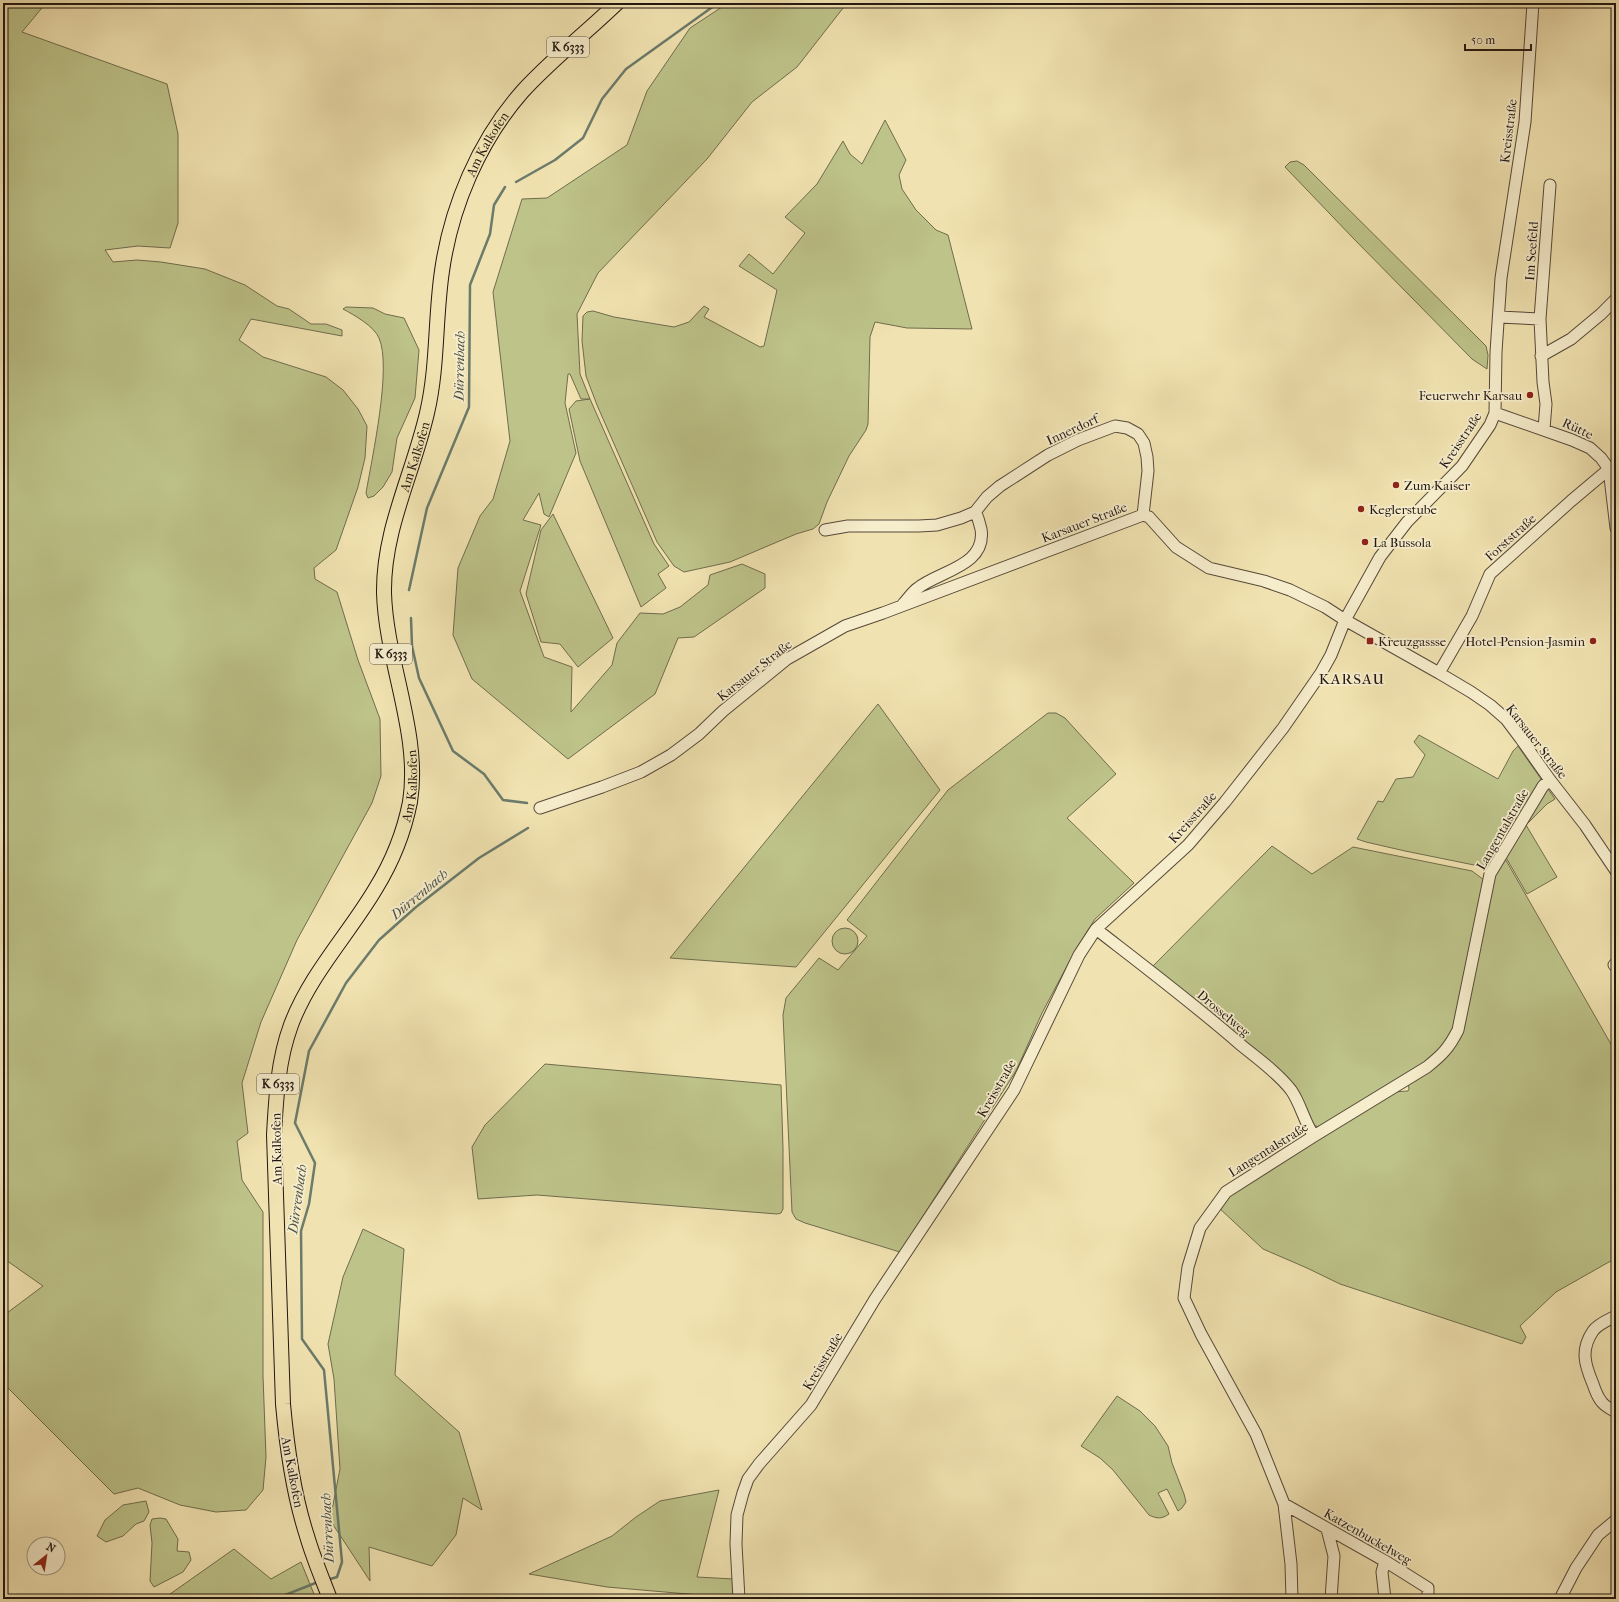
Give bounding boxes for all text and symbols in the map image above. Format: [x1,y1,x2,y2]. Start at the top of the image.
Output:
scale bar [1465,26,1531,52]
text: 50 m [1471,33,1495,47]
road number: K 6333 [547,37,589,57]
street label: Kreisstraße [1497,98,1520,164]
street label: Am Kalkofen [463,108,512,180]
street label: Im Seefeld [1522,220,1541,281]
water label: Dürrenbach [450,331,469,402]
place label: Feuerwehr Karsau [1419,388,1523,403]
marker: Feuerwehr Karsau [1525,390,1535,400]
street label: Kreisstraße [1436,409,1485,471]
street label: Innerdorf [1044,410,1103,448]
street label: Rütte [1560,415,1596,442]
street label: Am Kalkofen [396,420,433,495]
place label: Zum Kaiser [1404,478,1470,493]
marker: Zum Kaiser [1391,480,1401,490]
street label: Karsauer Straße [1039,499,1130,546]
place label: Keglerstube [1369,502,1438,517]
marker: Keglerstube [1356,504,1366,514]
street label: Forststraße [1482,510,1539,564]
place label: La Bussola [1373,535,1432,550]
marker: La Bussola [1360,537,1370,547]
place label: Kreuzgassse [1378,634,1447,649]
place label: Hotel-Pension-Jasmin [1465,634,1585,649]
street label: Karsauer Straße [714,636,795,704]
marker: Kreuzgassse [1365,636,1375,646]
marker: Hotel-Pension-Jasmin [1588,636,1598,646]
road number: K 6333 [370,644,412,664]
district label: KARSAU [1319,670,1385,688]
street label: Karsauer Straße [1503,701,1571,782]
street label: Am Kalkofen [398,749,420,825]
street label: Langentalstraße [1473,786,1532,872]
street label: Kreisstraße [1165,788,1220,846]
water label: Dürrenbach [386,865,452,924]
street label: Drosselweg [1194,987,1254,1040]
street label: Kreisstraße [974,1056,1019,1120]
road number: K 6333 [257,1074,299,1094]
street label: Am Kalkofen [268,1112,285,1186]
street label: Langentalstraße [1226,1119,1311,1180]
water label: Dürrenbach [284,1163,311,1236]
street label: Kreisstraße [799,1329,846,1393]
street label: Am Kalkofen [278,1434,307,1509]
water label: Dürrenbach [317,1493,338,1564]
street label: Katzenbuckelweg [1321,1505,1415,1568]
north arrow [26,1536,66,1576]
text: N [44,1540,58,1556]

